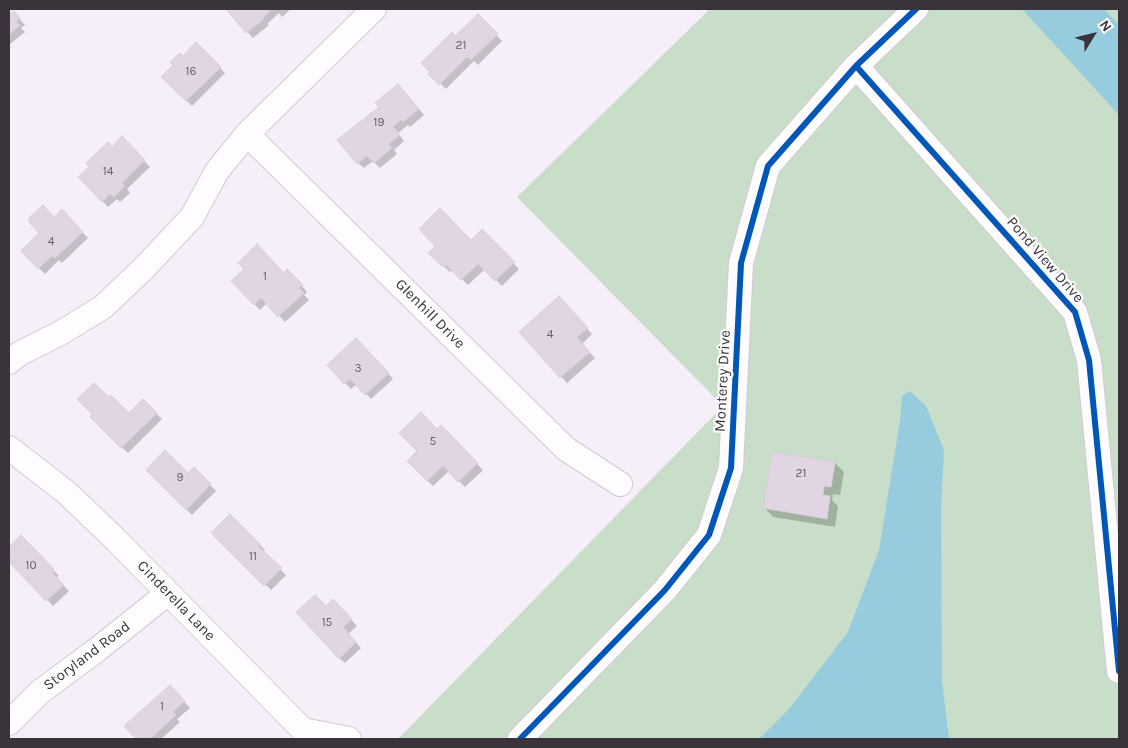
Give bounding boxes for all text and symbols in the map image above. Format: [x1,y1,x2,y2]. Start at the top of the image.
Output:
north arrow [1068,10,1118,60]
text: N [1096,17,1115,35]
house number: 21 [456,39,466,53]
house number: 16 [186,65,196,79]
house number: 19 [374,116,384,130]
house number: 14 [103,165,113,179]
street label: Pond View Drive [1003,213,1087,307]
house number: 4 [48,235,54,249]
house number: 1 [263,270,267,284]
street label: Glenhill Drive [391,275,469,353]
house number: 4 [547,328,553,342]
street label: Monterey Drive [711,330,735,432]
house number: 3 [354,362,362,376]
house number: 5 [430,435,436,449]
house number: 21 [796,467,806,481]
house number: 9 [177,471,183,485]
house number: 11 [249,550,257,564]
street label: Cinderella Lane [133,557,219,645]
house number: 10 [25,559,37,573]
house number: 15 [322,616,332,630]
street label: Storyland Road [40,618,134,694]
house number: 1 [160,700,164,714]

